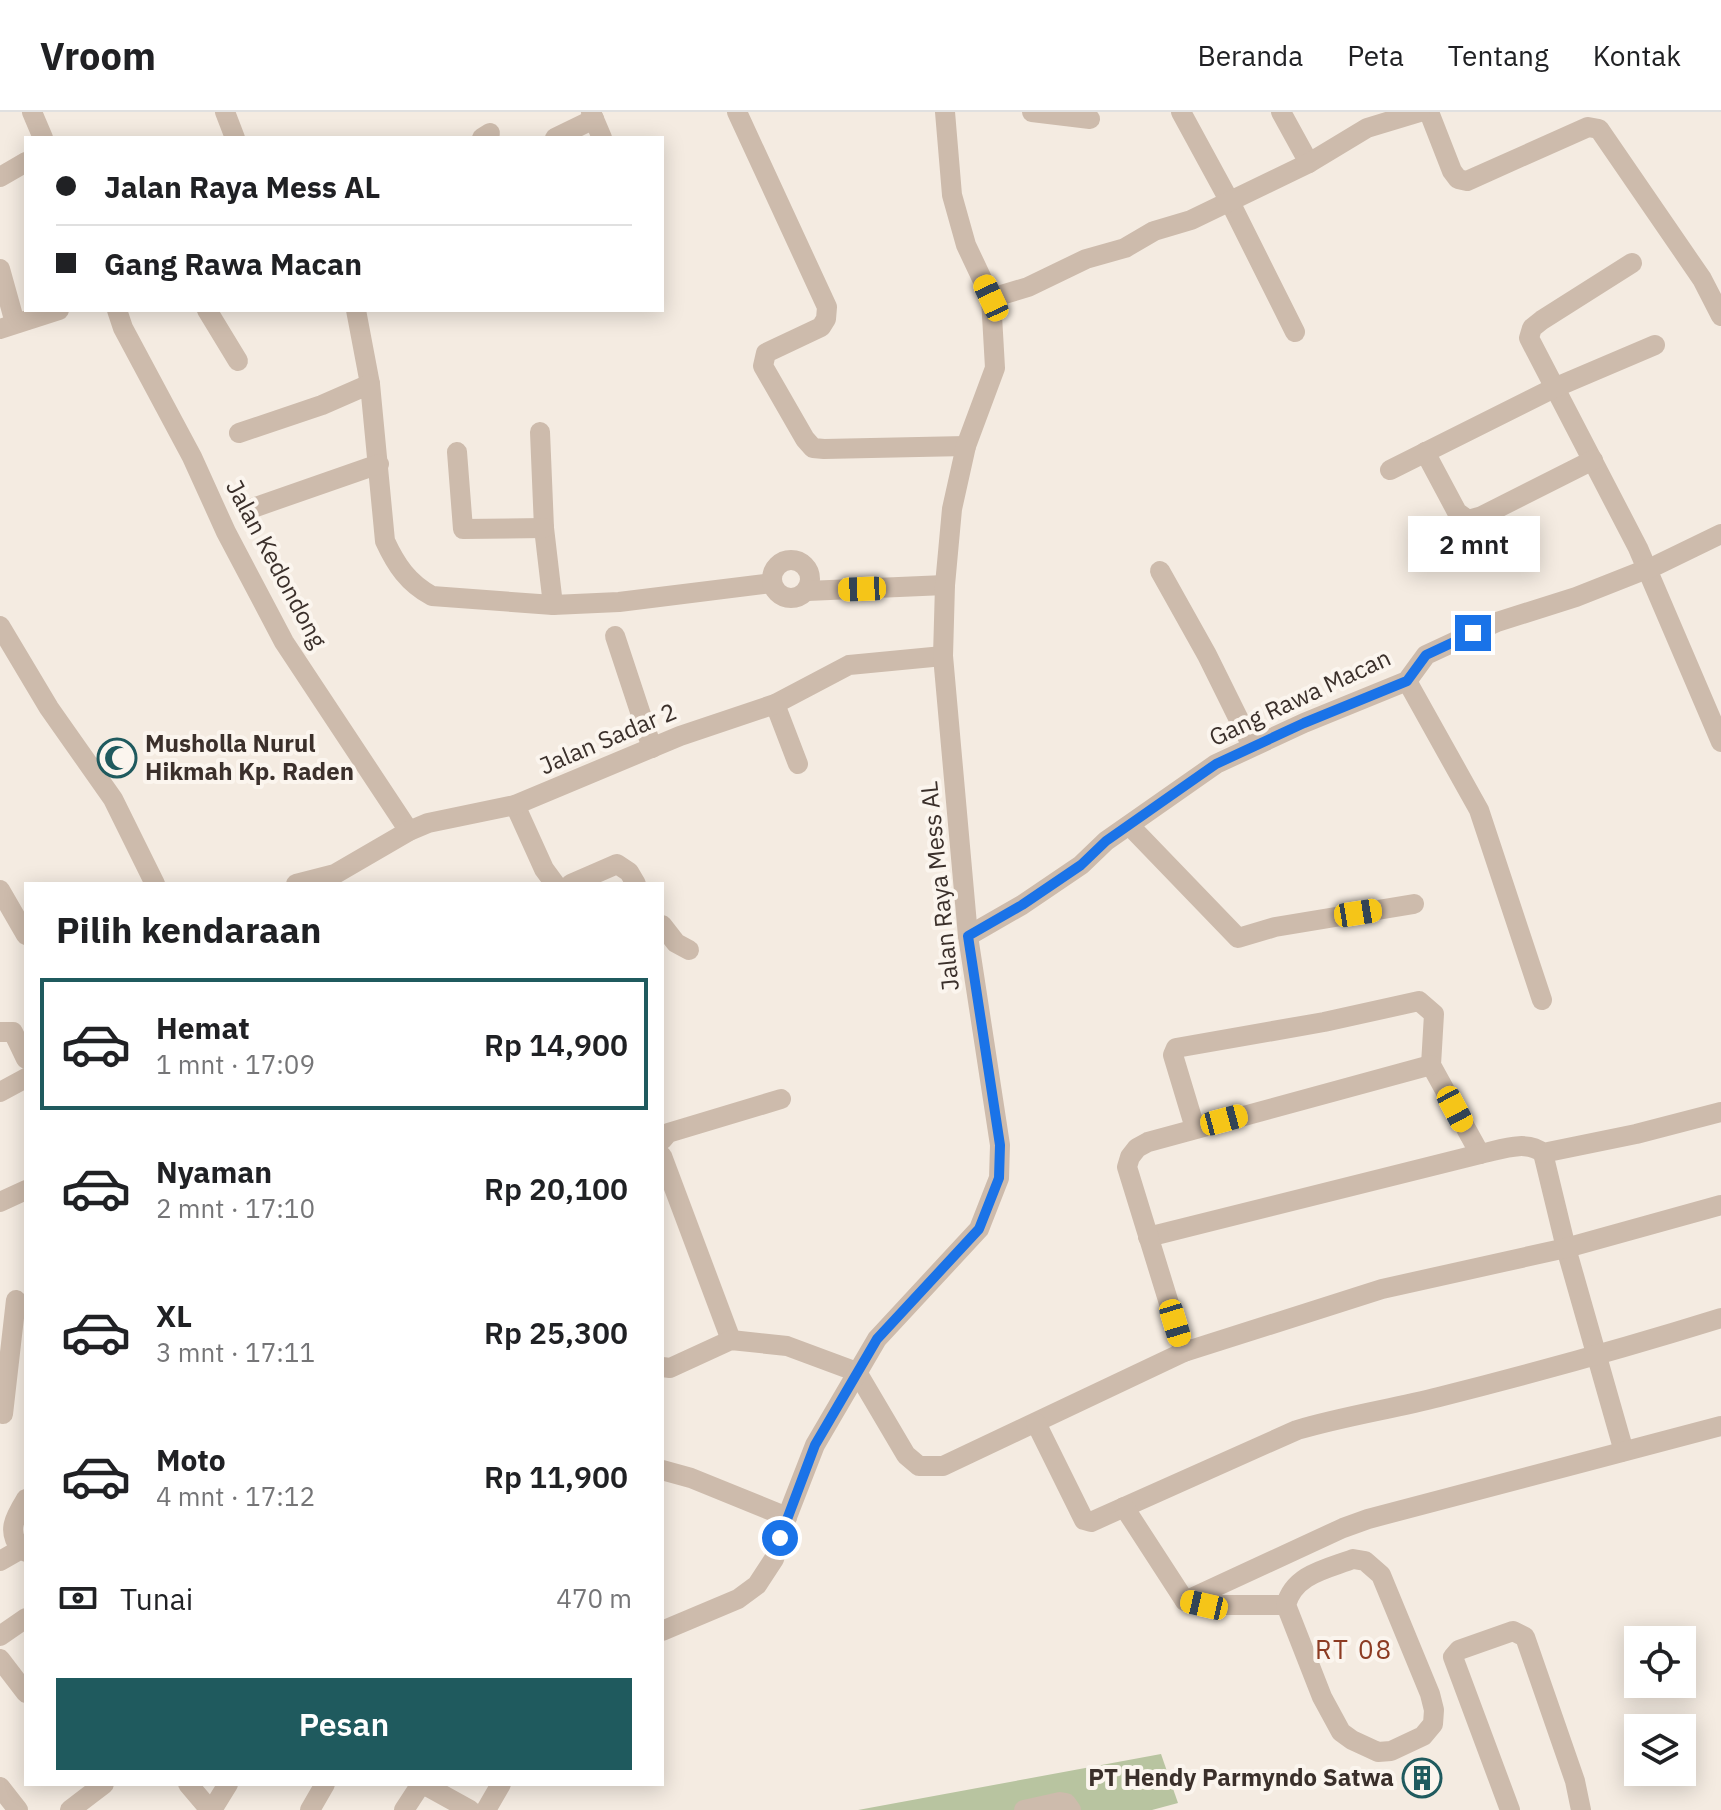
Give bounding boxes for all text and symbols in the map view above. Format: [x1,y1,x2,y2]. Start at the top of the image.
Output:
text: Vroom [40,31,156,80]
text: Beranda [1197,37,1303,74]
text: Peta [1347,37,1404,74]
text: Tentang [1448,37,1549,74]
text: Kontak [1593,37,1681,74]
text: Jalan Raya Mess AL [104,167,380,206]
text: Gang Rawa Macan [104,244,362,283]
car [970,271,1012,325]
street label: Jalan Kedondong [219,474,335,654]
callout: 2 mnt [1407,517,1539,573]
text: 2 mnt [1439,527,1509,561]
car [838,576,886,602]
route end [1455,615,1491,651]
street label: Gang Rawa Macan [1204,641,1396,753]
street label: Jalan Sadar 2 [534,695,681,781]
place label: Musholla Nurul Hikmah Kp. Raden [145,727,354,787]
mosque icon: Musholla Nurul Hikmah Kp. Raden [96,737,138,779]
street label: Jalan Raya Mess AL [912,780,966,993]
car [1332,897,1384,929]
text: Pilih kendaraan [56,906,321,953]
icon: car [60,1008,132,1080]
text: Hemat [156,1008,250,1047]
text: Rp 14,900 [484,1025,628,1064]
text: 1 mnt · 17:09 [156,1047,315,1081]
car [1433,1082,1477,1136]
car [1198,1102,1250,1138]
icon: car [60,1152,132,1224]
text: Nyaman [156,1152,272,1191]
text: Rp 20,100 [484,1169,628,1208]
text: 2 mnt · 17:10 [156,1191,315,1225]
icon: car [60,1296,132,1368]
text: XL [156,1296,192,1335]
car [1157,1297,1193,1349]
text: Rp 25,300 [484,1313,628,1352]
text: 3 mnt · 17:11 [156,1335,315,1369]
icon: car [60,1440,132,1512]
text: Moto [156,1440,226,1479]
text: Rp 11,900 [484,1457,628,1496]
text: 4 mnt · 17:12 [156,1479,315,1513]
route start [762,1520,798,1556]
icon: cash [56,1576,100,1620]
text: Tunai [120,1579,193,1618]
text: 470 m [556,1581,632,1615]
car [1178,1588,1230,1622]
map controls [1624,1626,1696,1786]
button: locate [1624,1626,1696,1698]
district label: RT 08 [1315,1632,1393,1666]
button: Pesan [56,1678,632,1770]
button: layers [1624,1714,1696,1786]
building icon: PT Hendy Parmyndo Satwa [1401,1757,1443,1799]
place label: PT Hendy Parmyndo Satwa [1088,1761,1394,1793]

